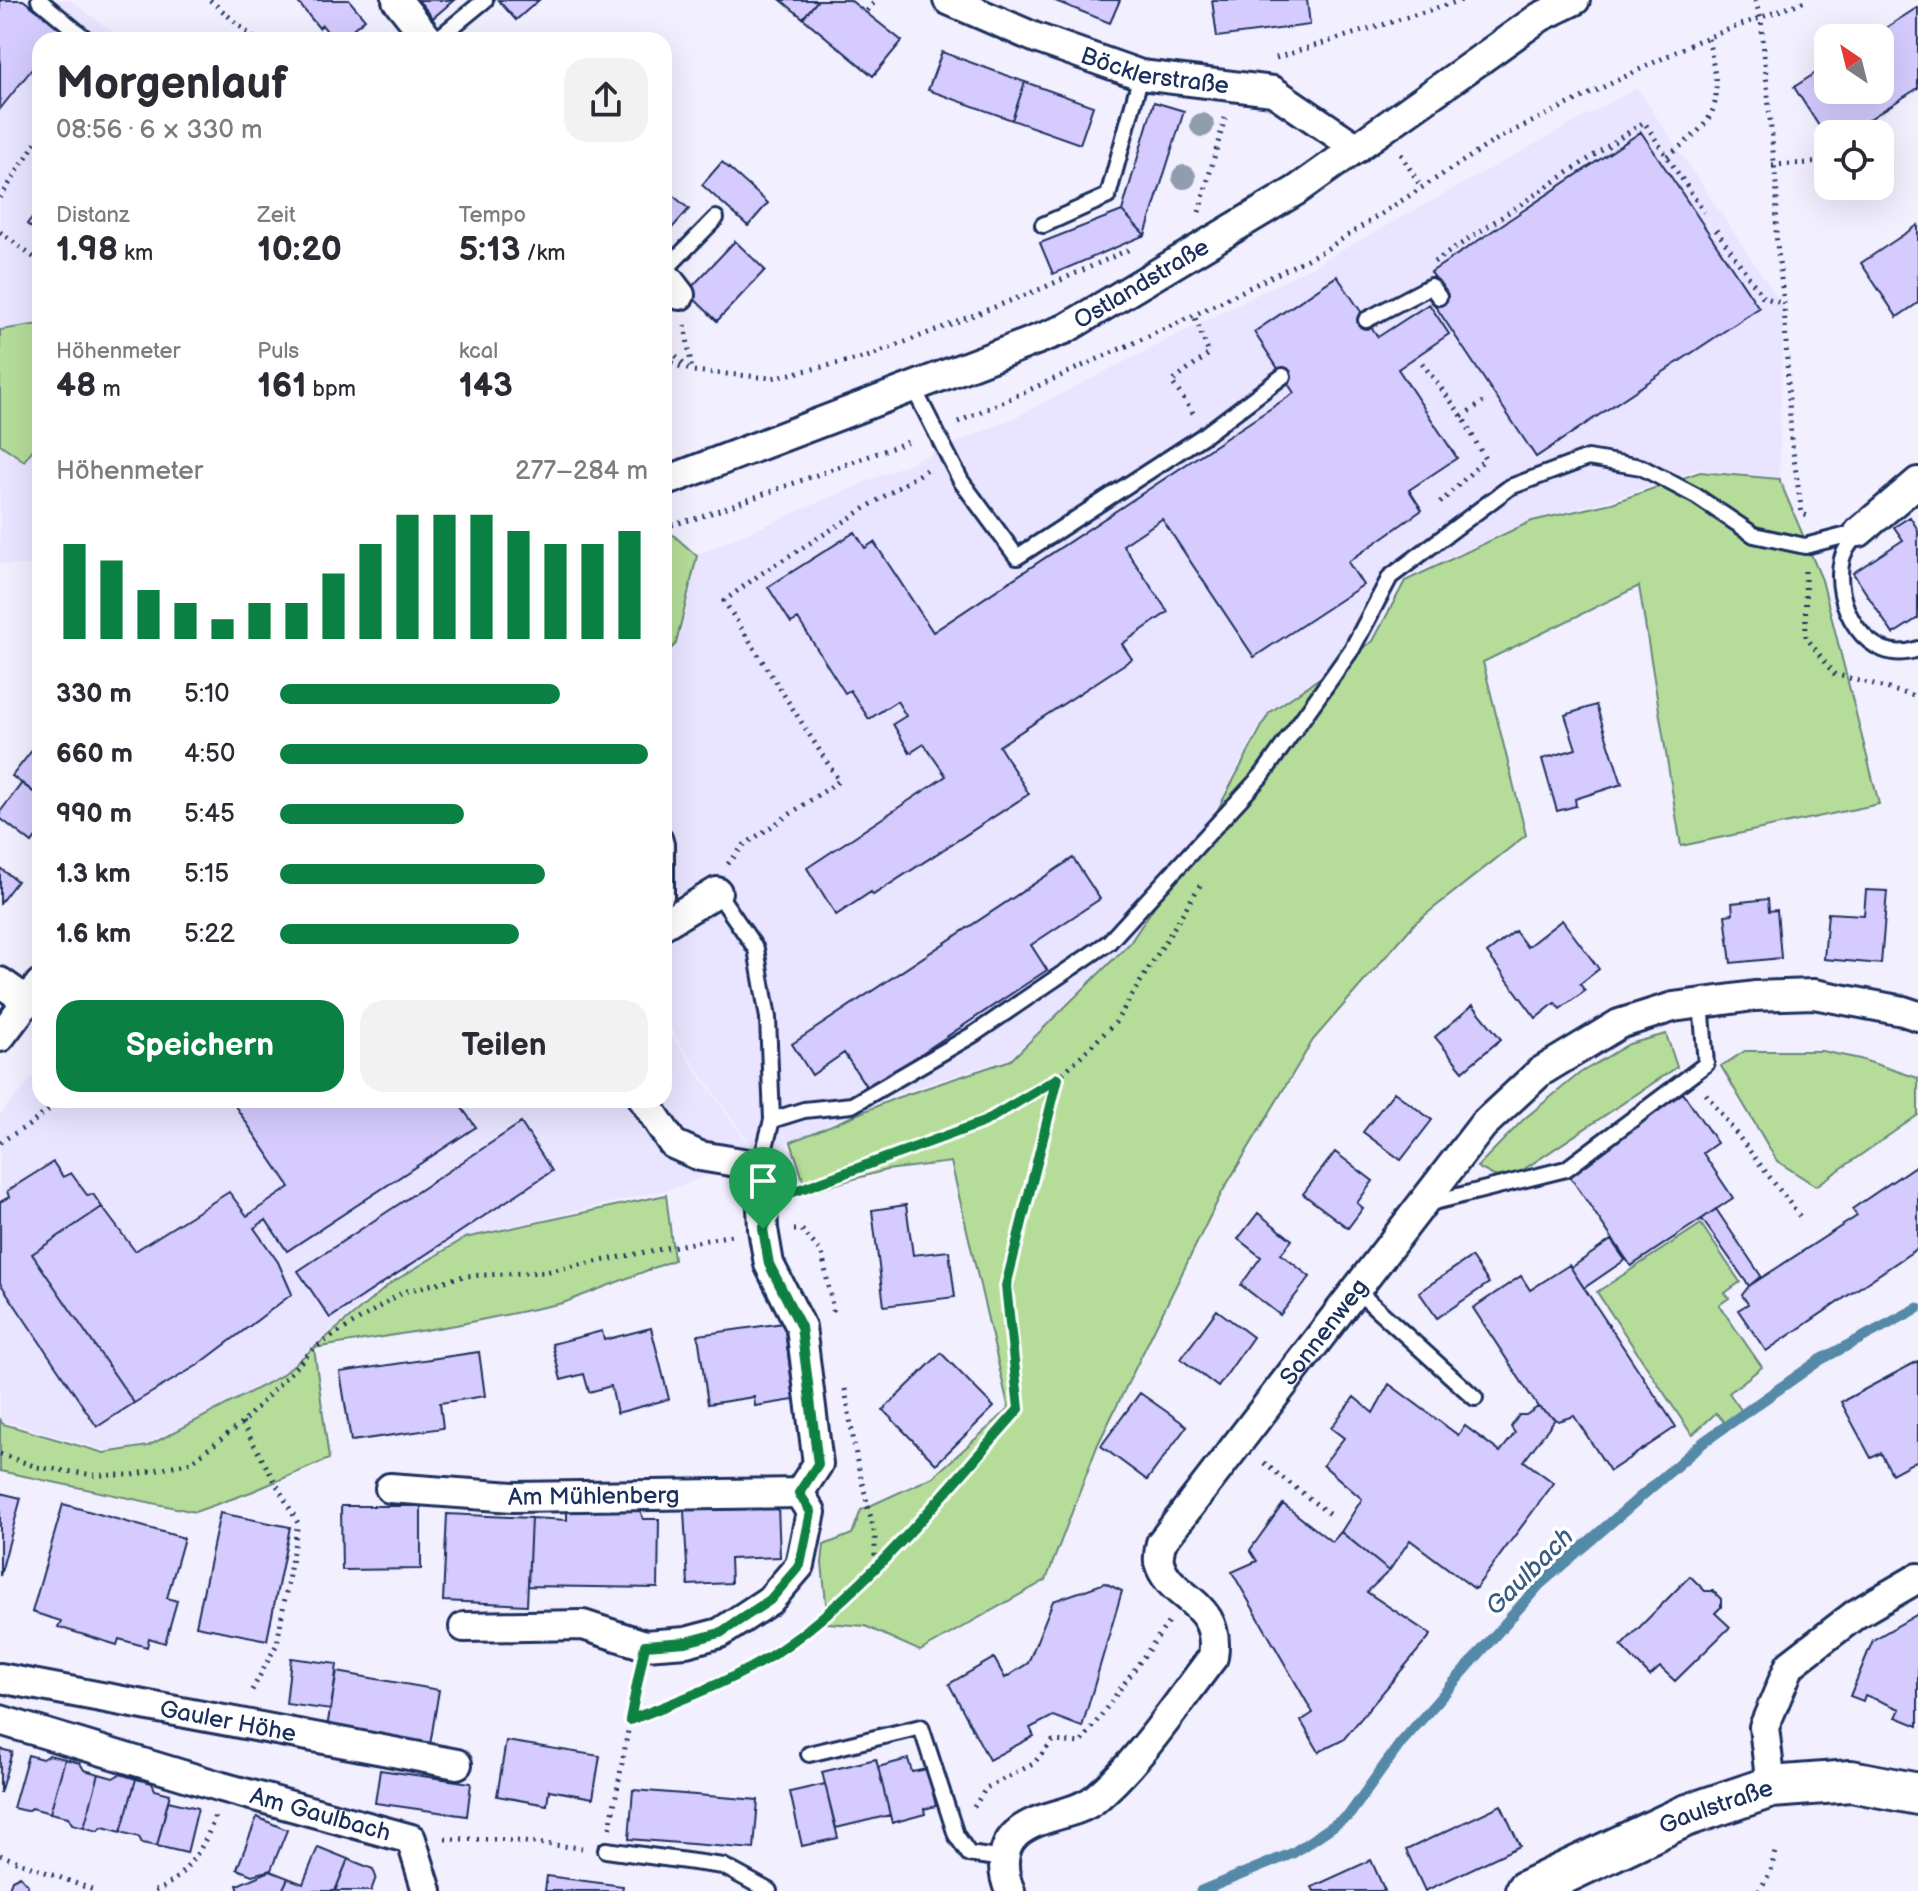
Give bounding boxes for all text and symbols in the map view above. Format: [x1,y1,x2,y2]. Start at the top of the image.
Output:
north arrow [1814,24,1894,104]
map controls [1814,24,1894,200]
street label: Böcklerstraße [1077,41,1231,101]
text: Morgenlauf [56,58,288,111]
button: share [564,58,648,142]
text: 08:56 · 6 × 330 m [56,115,262,146]
button: locate [1814,120,1894,200]
text: Distanz [56,202,130,229]
text: Zeit [257,202,296,229]
text: Tempo [459,202,526,229]
text: 1.98 [56,229,118,270]
text: 10:20 [257,229,342,270]
text: 5:13 [459,229,521,270]
street label: Ostlandstraße [1069,232,1214,335]
text: km [118,240,153,267]
text: /km [521,240,565,267]
text: Höhenmeter [56,338,180,365]
text: Puls [257,338,299,365]
text: kcal [459,338,498,365]
text: 48 [56,365,96,406]
text: 161 [257,365,307,406]
text: 143 [459,365,513,406]
text: m [96,376,121,403]
text: bpm [307,376,356,403]
text: Höhenmeter [56,456,203,487]
text: 277–284 m [515,456,648,487]
text: 330 m [56,679,132,710]
text: 5:10 [184,679,230,710]
text: 660 m [56,739,133,770]
text: 4:50 [184,739,235,770]
text: 990 m [56,799,132,830]
text: 5:45 [184,799,235,830]
text: 1.3 km [56,859,131,890]
text: 5:15 [184,859,229,890]
text: 1.6 km [56,919,131,950]
text: 5:22 [184,919,235,950]
button: Speichern [56,1000,344,1092]
button: Teilen [360,1000,648,1092]
pin [729,1147,797,1229]
icon: arrive [741,1159,785,1203]
street label: Sonnenweg [1274,1273,1374,1391]
street label: Am Mühlenberg [508,1481,680,1512]
water label: Gaulbach [1480,1522,1580,1622]
street label: Gauler Höhe [157,1694,298,1748]
street label: Gaulstraße [1654,1773,1777,1841]
street label: Am Gaulbach [247,1781,394,1848]

